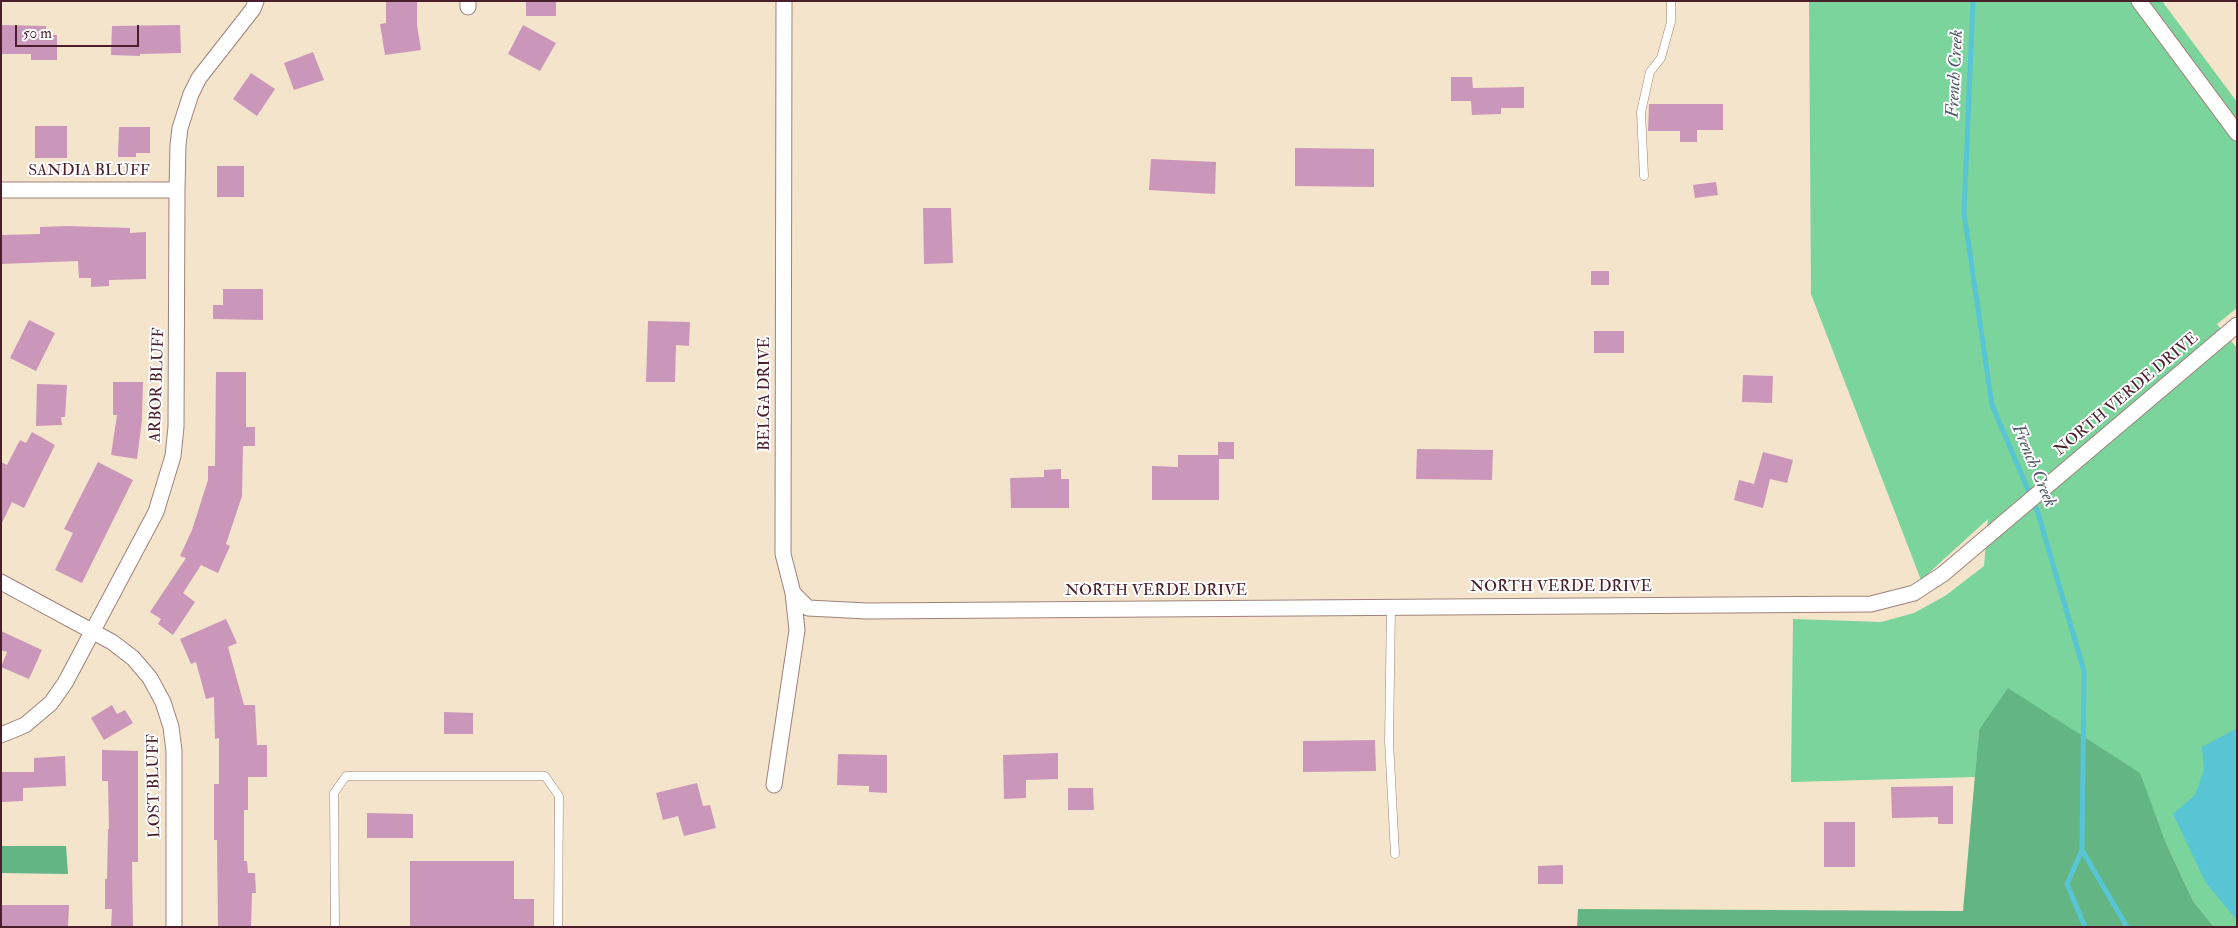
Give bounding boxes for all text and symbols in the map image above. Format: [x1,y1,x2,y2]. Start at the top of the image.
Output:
scale bar [18,15,141,47]
text: 50 m [23,24,52,43]
water label: French Creek [1943,29,1969,119]
street label: SANDIA BLUFF [28,162,150,182]
street label: ARBOR BLUFF [146,327,170,443]
street label: NORTH VERDE DRIVE [2051,329,2203,461]
street label: BELGA DRIVE [756,337,776,451]
water label: French Creek [2006,421,2060,511]
street label: NORTH VERDE DRIVE [1470,578,1652,598]
street label: NORTH VERDE DRIVE [1065,582,1247,602]
street label: LOST BLUFF [144,734,166,838]

